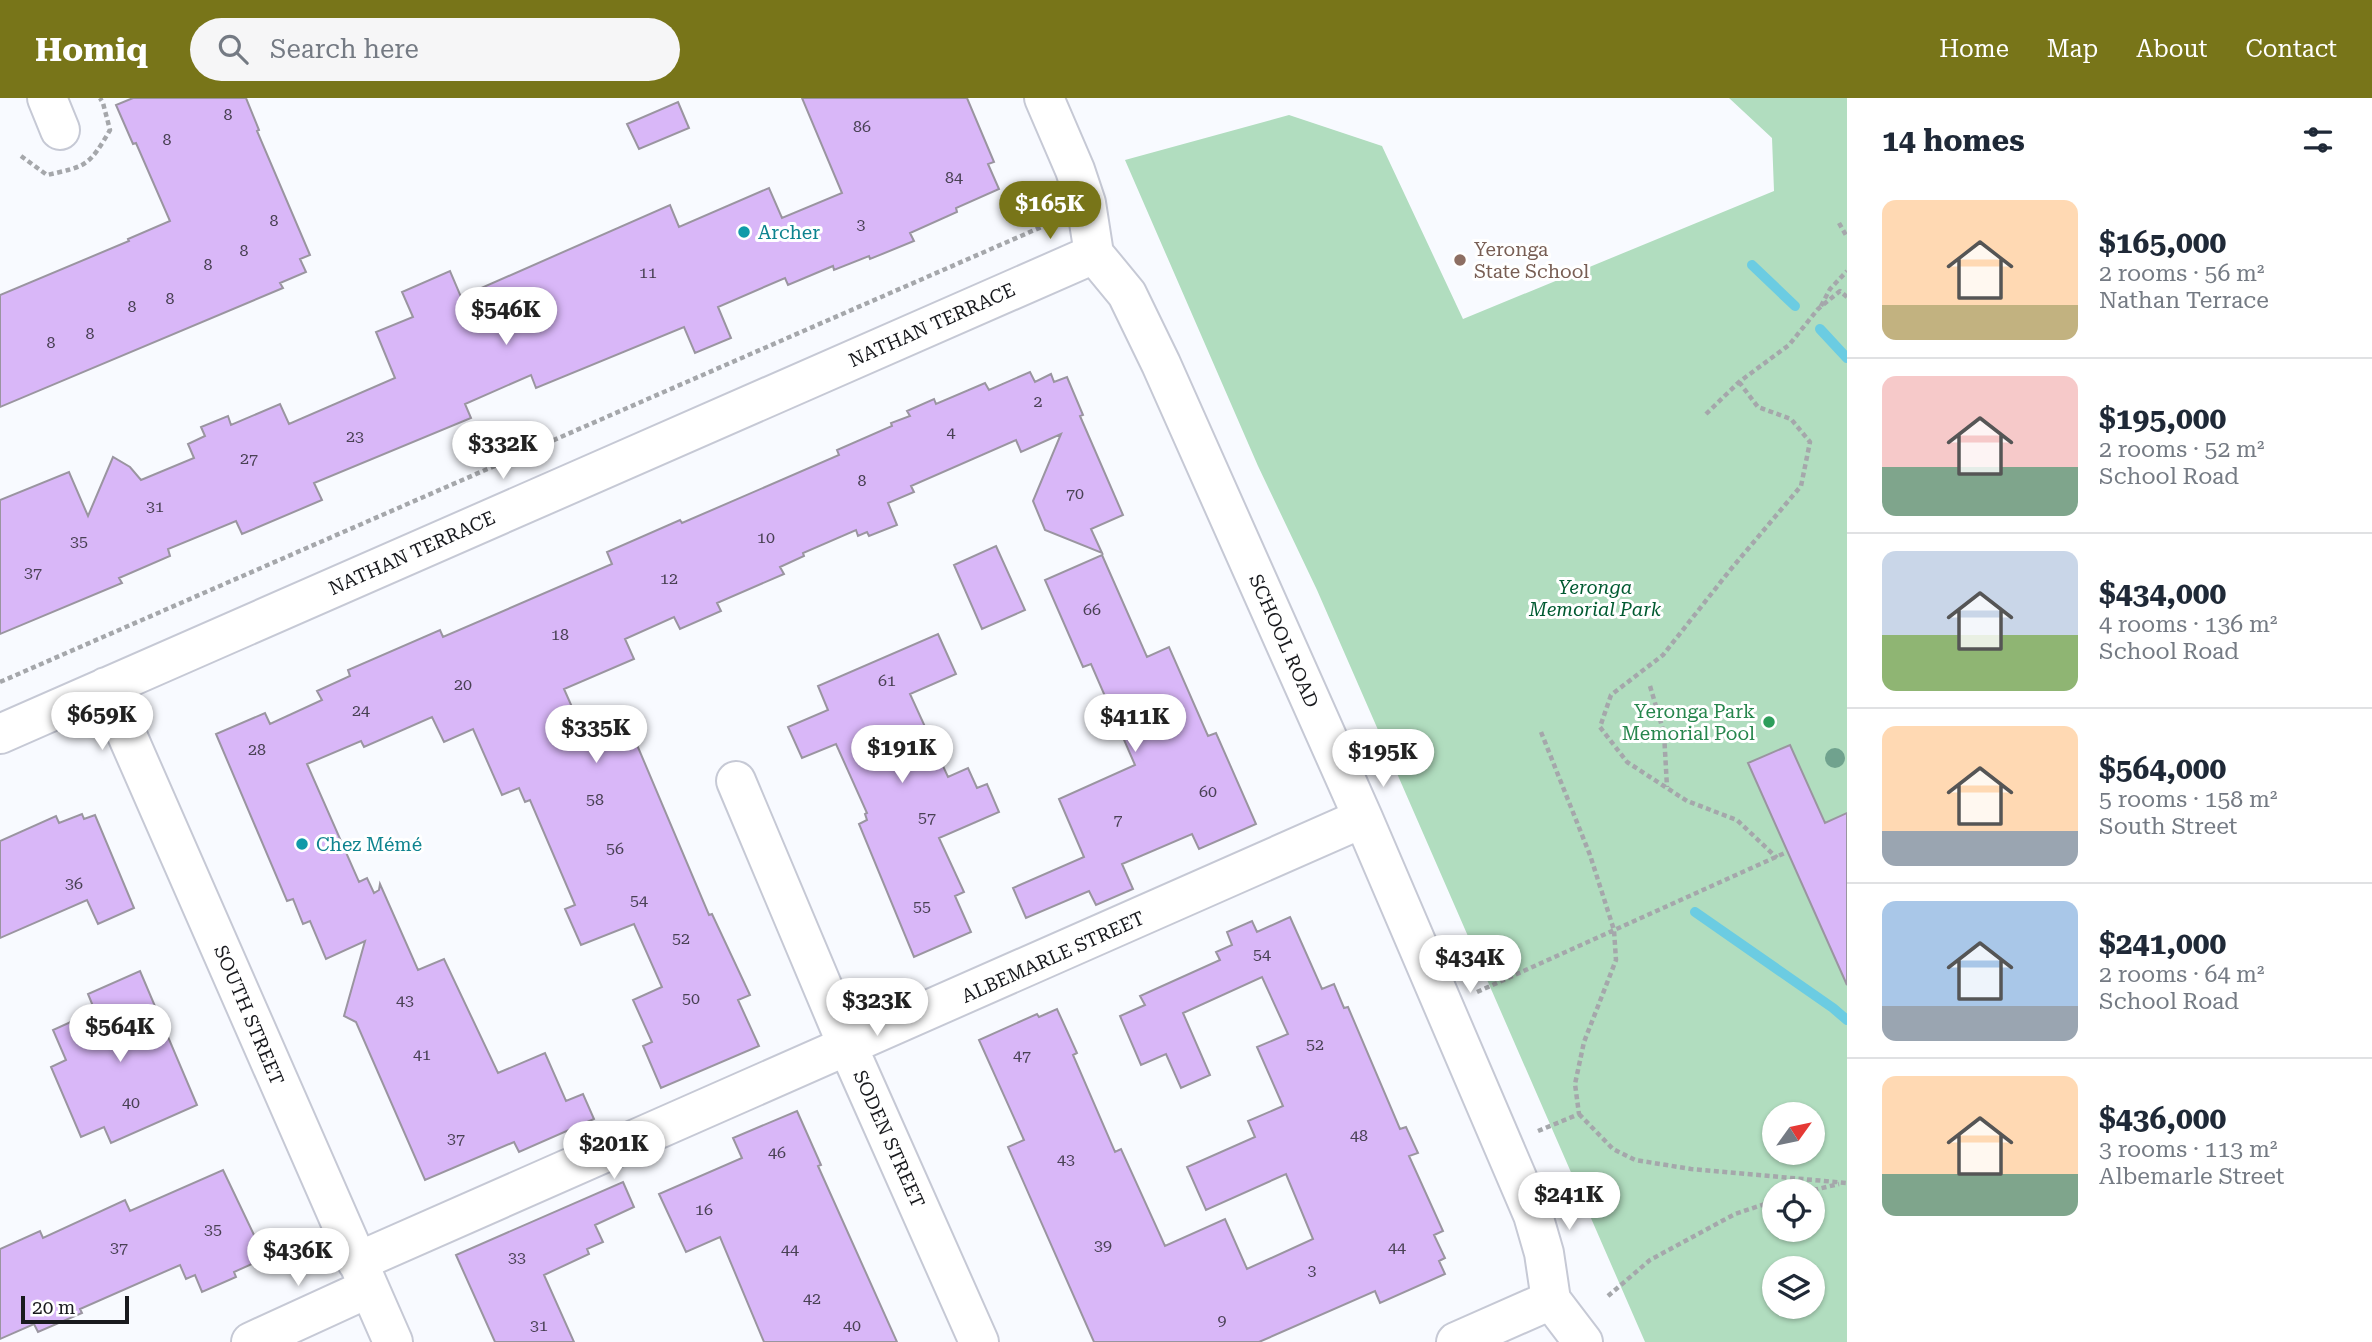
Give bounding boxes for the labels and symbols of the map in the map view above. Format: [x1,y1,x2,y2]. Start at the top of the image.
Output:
house number: 8 [224,105,233,124]
house number: 86 [853,117,871,136]
house number: 8 [163,130,172,149]
house number: 84 [945,168,963,187]
pin: $165K [1001,181,1099,241]
house number: 8 [270,211,279,230]
house number: 3 [857,215,866,234]
place label: Archer [758,221,820,244]
marker: Archer [736,224,752,240]
place label: Yeronga State School [1474,238,1589,283]
house number: 8 [240,241,249,260]
marker: Yeronga State School [1452,252,1468,268]
house number: 8 [204,255,213,274]
house number: 11 [639,263,657,282]
street label: NATHAN TERRACE [845,278,1019,372]
pin: $546K [457,288,555,347]
house number: 8 [166,289,175,308]
house number: 8 [128,297,137,316]
house number: 8 [86,324,95,343]
house number: 8 [47,333,56,352]
house number: 2 [1034,392,1043,411]
pin: $332K [454,422,552,481]
house number: 4 [947,423,956,442]
house number: 23 [346,427,364,446]
house number: 27 [240,449,258,468]
house number: 8 [858,471,867,490]
house number: 70 [1066,484,1084,503]
house number: 31 [146,497,164,516]
street label: NATHAN TERRACE [325,506,499,600]
house number: 10 [757,528,775,547]
house number: 35 [70,532,88,551]
house number: 37 [24,563,42,582]
house number: 12 [660,569,678,588]
street label: SCHOOL ROAD [1244,571,1324,711]
park label: Yeronga Memorial Park [1528,576,1662,621]
house number: 66 [1083,600,1101,619]
house number: 18 [551,625,569,644]
house number: 61 [878,671,896,690]
house number: 20 [454,675,472,694]
pin: $659K [53,692,151,752]
pin: $411K [1086,694,1184,754]
place label: Yeronga Park Memorial Pool [1622,700,1755,745]
house number: 24 [352,701,370,720]
pin: $335K [547,706,645,765]
marker: Yeronga Park Memorial Pool [1761,714,1777,730]
pin: $191K [853,726,951,785]
pin: $195K [1334,730,1432,789]
house number: 28 [248,740,266,759]
house number: 60 [1199,782,1217,801]
house number: 58 [586,790,604,809]
house number: 57 [918,808,936,827]
house number: 7 [1114,810,1123,829]
place label: Chez Mémé [316,833,422,856]
marker: Chez Mémé [294,836,310,852]
house number: 56 [606,839,624,858]
house number: 36 [65,874,83,893]
house number: 54 [630,891,648,910]
house number: 55 [913,897,931,916]
street label: ALBEMARLE STREET [958,906,1148,1008]
house number: 52 [672,929,690,948]
pin: $434K [1421,936,1519,995]
street label: SOUTH STREET [209,942,289,1088]
house number: 54 [1253,945,1271,964]
pin: $323K [828,978,926,1038]
house number: 50 [682,989,700,1008]
house number: 43 [396,991,414,1010]
pin: $564K [71,1004,169,1064]
house number: 52 [1306,1035,1324,1054]
house number: 41 [413,1045,431,1064]
house number: 47 [1013,1046,1031,1065]
street label: SODEN STREET [848,1067,930,1211]
house number: 40 [122,1093,140,1112]
north arrow [1762,1102,1825,1166]
pin: $201K [565,1122,663,1181]
house number: 48 [1350,1126,1368,1145]
house number: 37 [447,1129,465,1148]
house number: 46 [768,1143,786,1162]
house number: 43 [1057,1150,1075,1169]
pin: $241K [1520,1172,1618,1232]
house number: 16 [695,1200,713,1219]
house number: 35 [204,1220,222,1239]
pin: $436K [249,1228,347,1288]
house number: 39 [1094,1236,1112,1255]
house number: 37 [110,1238,128,1257]
house number: 44 [1388,1238,1406,1257]
house number: 44 [781,1240,799,1259]
house number: 33 [508,1248,526,1267]
house number: 3 [1308,1261,1317,1280]
house number: 42 [803,1289,821,1308]
scale bar [21,1293,130,1325]
house number: 9 [1218,1311,1227,1330]
house number: 31 [530,1316,548,1335]
house number: 40 [843,1316,861,1335]

